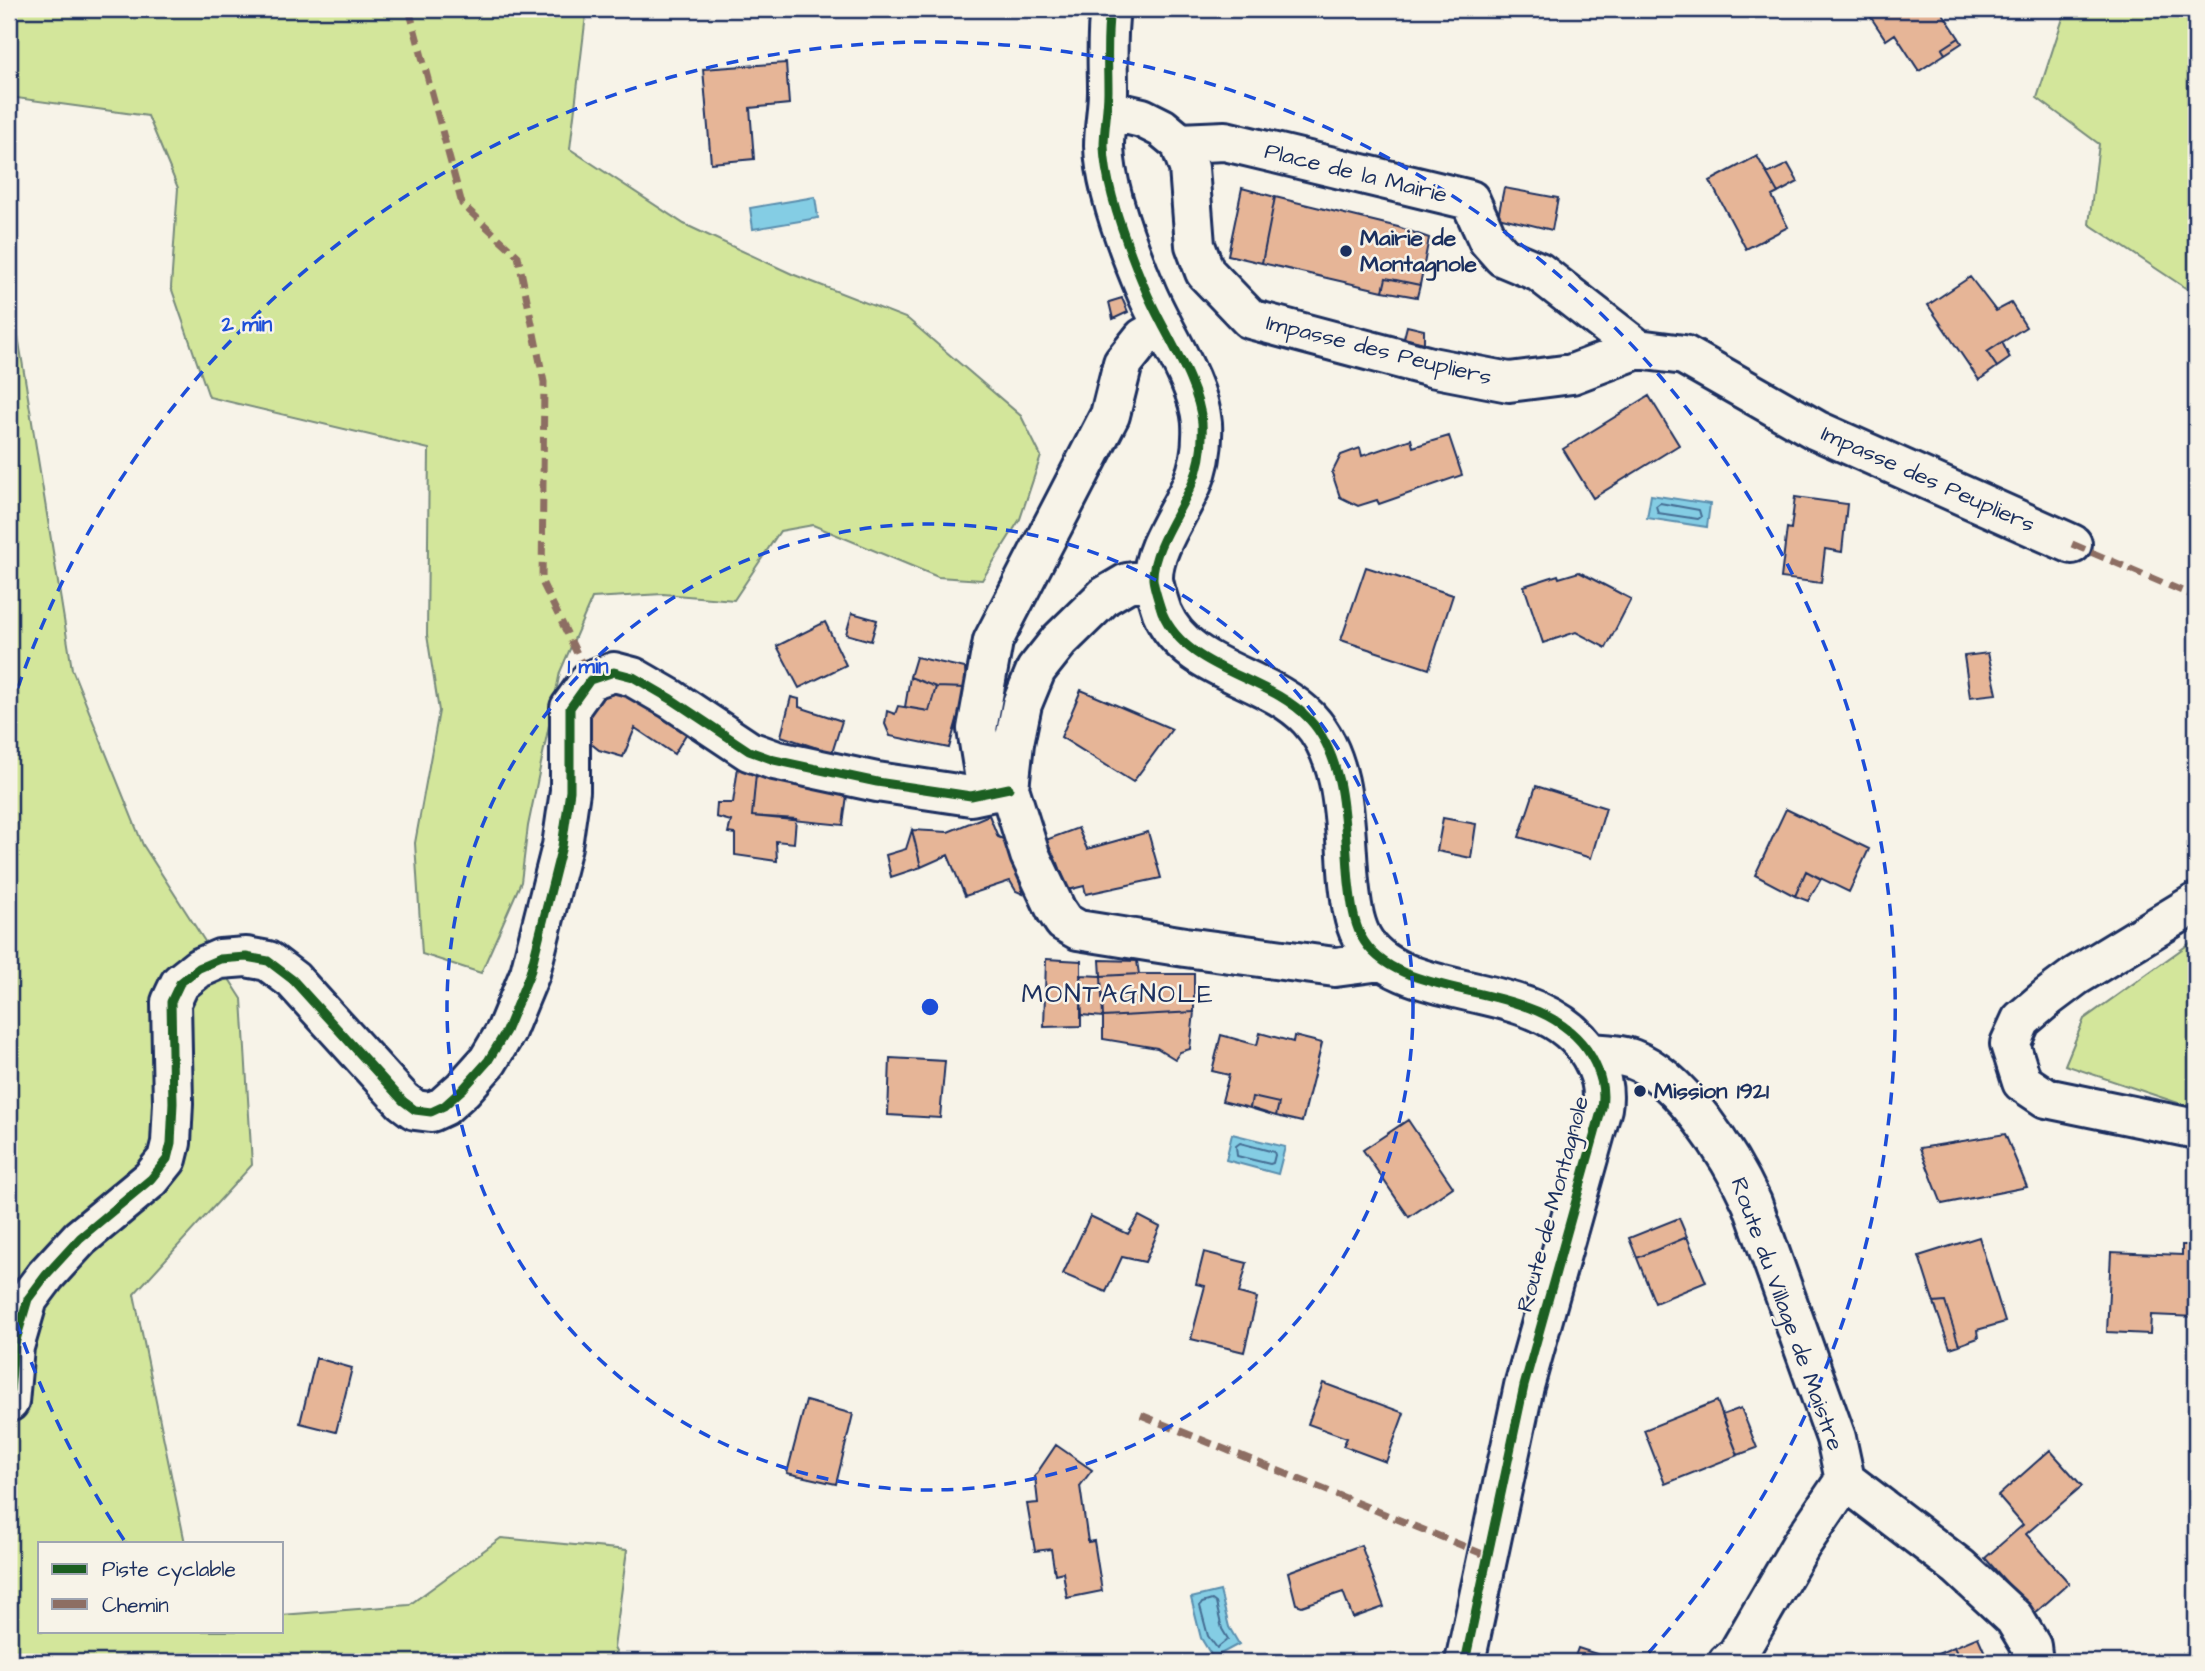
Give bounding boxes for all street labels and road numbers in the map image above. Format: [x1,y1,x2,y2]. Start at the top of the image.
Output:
street label: Place de la Mairie [1261,135,1451,211]
street label: Impasse des Peupliers [1263,307,1495,393]
street label: Impasse des Peupliers [1816,417,2040,541]
street label: Route de Montagnole [1509,1093,1598,1316]
street label: Route du Village de Maistre [1722,1173,1851,1455]

